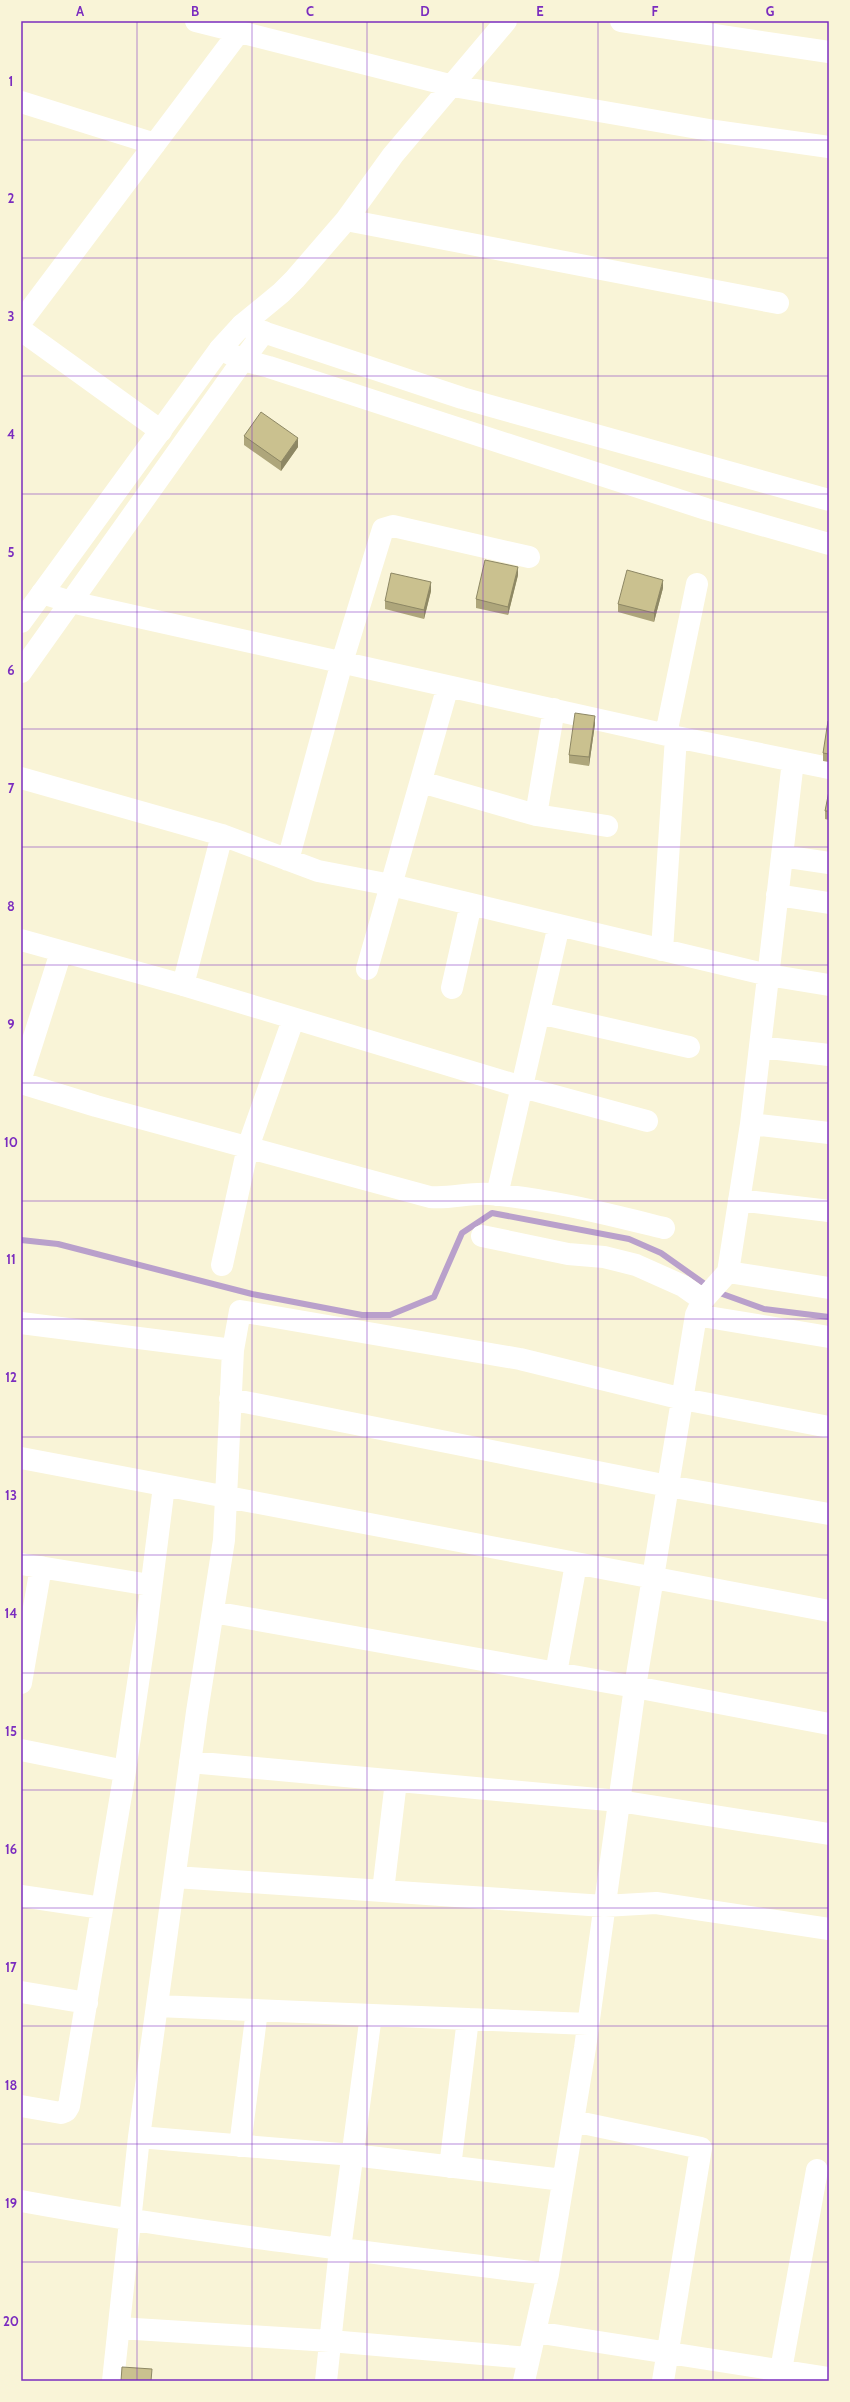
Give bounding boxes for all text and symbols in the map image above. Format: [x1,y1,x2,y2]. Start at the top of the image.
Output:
text: A [76,3,85,19]
text: B [191,3,199,19]
text: C [306,3,314,19]
text: D [420,3,430,19]
text: E [536,3,544,19]
text: F [652,3,659,19]
text: G [766,3,775,19]
text: 1 [9,73,13,89]
text: 2 [8,190,15,206]
text: 3 [7,308,15,324]
text: 4 [7,426,15,442]
text: 5 [8,544,15,560]
text: 6 [7,662,15,678]
text: 7 [8,780,15,796]
text: 8 [7,898,15,914]
text: 9 [7,1016,15,1032]
text: 10 [4,1134,18,1150]
text: 11 [6,1251,16,1267]
text: 12 [5,1369,17,1385]
text: 13 [5,1487,17,1503]
text: 14 [5,1605,17,1621]
text: 15 [5,1723,17,1739]
text: 16 [5,1841,17,1857]
text: 17 [5,1959,17,1975]
text: 18 [5,2077,17,2093]
text: 19 [5,2195,17,2211]
text: 20 [3,2313,19,2329]

